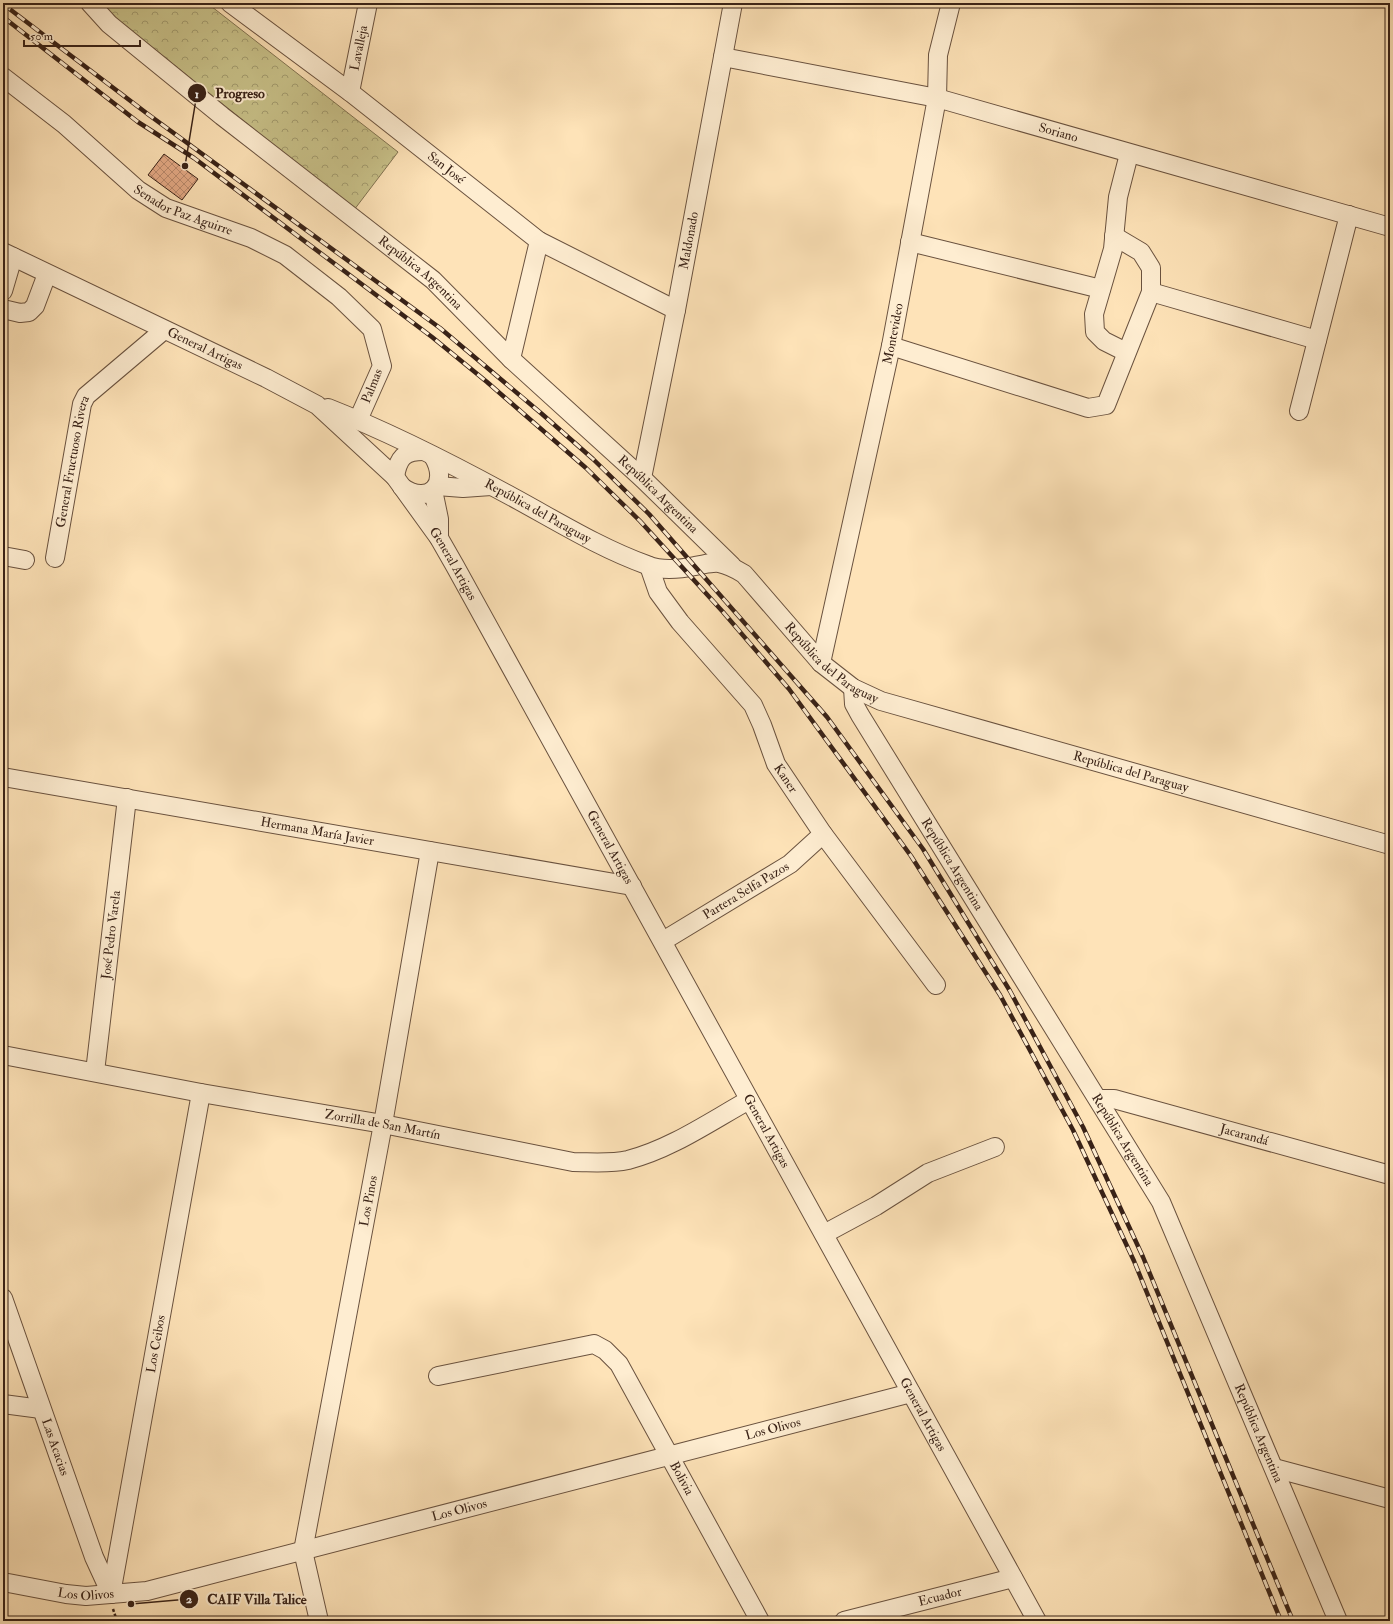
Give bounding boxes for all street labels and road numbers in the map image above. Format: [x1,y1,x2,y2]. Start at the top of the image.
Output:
street label: Lavalleja [347,23,371,72]
street label: Soriano [1037,119,1080,146]
street label: San José [424,148,469,188]
street label: Senador Paz Aguirre [131,181,235,239]
street label: Maldonado [676,210,702,271]
street label: República Argentina [375,233,466,313]
street label: Montevideo [879,302,907,366]
street label: General Artigas [165,324,246,374]
street label: Palmas [358,366,386,406]
street label: General Fructuoso Rivera [52,392,93,529]
street label: República Argentina [614,452,702,537]
street label: República del Paraguay [482,475,594,548]
street label: General Artigas [426,524,481,604]
street label: República del Paraguay [781,619,881,708]
street label: República del Paraguay [1071,748,1191,797]
street label: Kaner [770,761,801,796]
street label: General Artigas [583,807,637,887]
street label: Hermana María Javier [259,814,375,849]
street label: República Argentina [918,815,987,914]
street label: Partera Selfa Pazos [700,858,793,923]
street label: José Pedro Varela [98,889,124,981]
street label: General Artigas [740,1091,794,1171]
street label: República Argentina [1088,1091,1157,1190]
street label: Zorrilla de San Martín [323,1106,442,1143]
street label: Jacarandá [1217,1120,1271,1149]
street label: Los Pinos [356,1174,381,1228]
street label: Los Ceibos [143,1313,169,1374]
street label: General Artigas [896,1375,950,1455]
street label: República Argentina [1231,1381,1287,1485]
street label: Los Olivos [744,1414,803,1444]
street label: Las Acacias [38,1416,73,1478]
street label: Bolivia [666,1459,698,1499]
street label: Los Olivos [430,1495,489,1525]
street label: Ecuador [917,1583,964,1610]
street label: Los Olivos [56,1585,115,1604]

